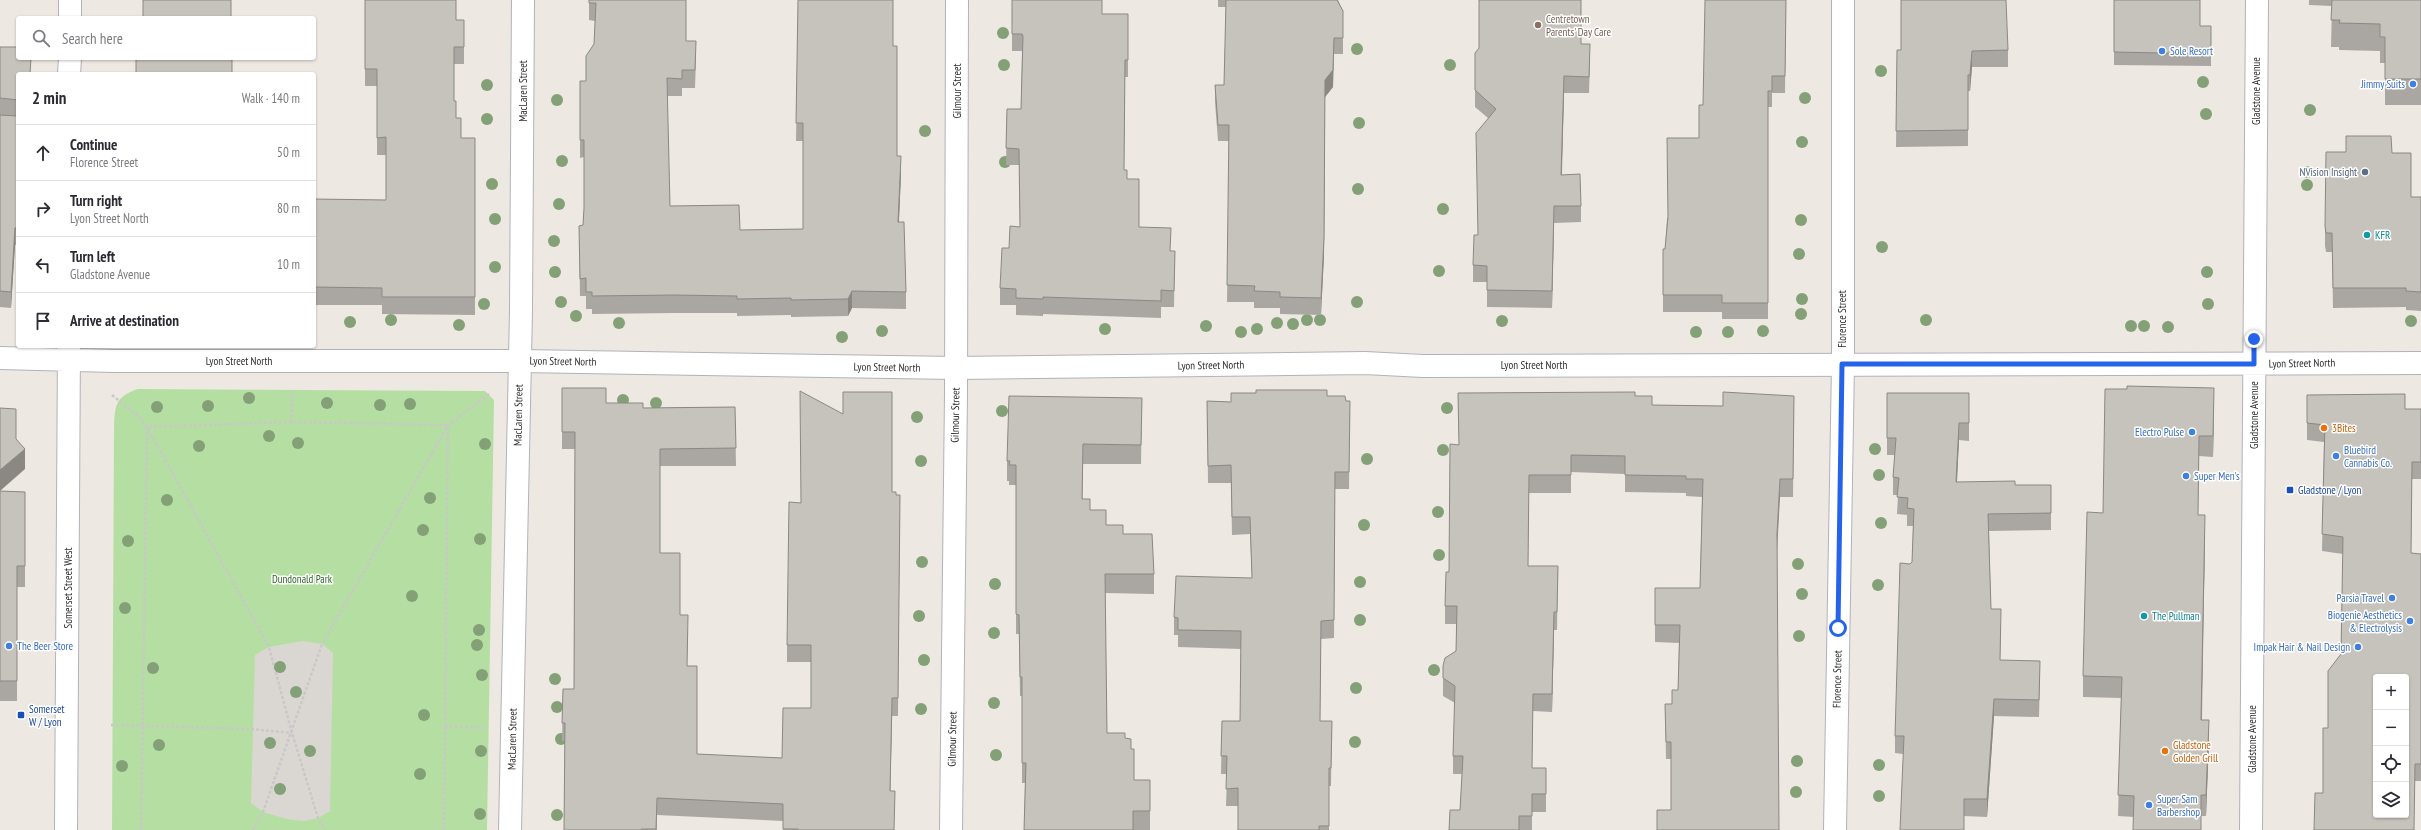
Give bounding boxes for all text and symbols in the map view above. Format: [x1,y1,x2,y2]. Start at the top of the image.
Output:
place label: Centretown Parents' Day Care [1546,12,1611,39]
search box [16,16,316,60]
marker: Centretown Parents' Day Care [1533,20,1543,30]
icon: search [30,27,52,49]
text: Search here [62,29,123,48]
place label: Sole Resort [2170,44,2213,58]
marker: Sole Resort [2157,46,2167,56]
street label: Gladstone Avenue [2249,57,2263,125]
street label: MacLaren Street [516,60,530,122]
street label: Gilmour Street [950,63,964,119]
place label: Jimmy Suits [2360,77,2405,91]
marker: Jimmy Suits [2408,79,2418,89]
text: 2 min [32,87,66,109]
text: Walk · 140 m [242,90,300,107]
text: Continue [70,135,117,154]
icon: ahead [32,142,54,164]
text: 50 m [277,144,300,161]
text: Florence Street [70,154,138,171]
place label: NVision Insight [2299,165,2357,179]
marker: NVision Insight [2360,167,2370,177]
text: Turn right [70,191,122,210]
icon: right [32,198,54,220]
text: 80 m [277,200,300,217]
text: Lyon Street North [70,210,149,227]
place label: KFR [2375,228,2390,242]
marker: KFR [2362,230,2372,240]
text: Turn left [70,247,115,266]
icon: left [32,254,54,276]
text: 10 m [277,256,300,273]
text: Gladstone Avenue [70,266,150,283]
street label: Florence Street [1835,290,1849,348]
icon: arrive [32,310,54,332]
text: Arrive at destination [70,311,179,330]
route end [2245,330,2263,348]
street label: Lyon Street North [530,353,597,369]
street label: Lyon Street North [206,354,272,368]
street label: Lyon Street North [2269,355,2336,371]
street label: Lyon Street North [1178,357,1245,373]
street label: Lyon Street North [1501,358,1567,372]
street label: Lyon Street North [854,359,921,375]
street label: Gladstone Avenue [2247,381,2261,449]
street label: MacLaren Street [510,384,526,446]
street label: Gilmour Street [948,387,962,443]
place label: 3Bites [2332,421,2356,435]
marker: 3Bites [2319,423,2329,433]
place label: Electro Pulse [2135,425,2184,439]
marker: Electro Pulse [2187,427,2197,437]
place label: Bluebird Cannabis Co. [2344,443,2392,470]
marker: Bluebird Cannabis Co. [2331,451,2341,461]
place label: Super Men's [2194,469,2240,483]
marker: Super Men's [2181,471,2191,481]
place label: Gladstone / Lyon [2298,483,2361,497]
marker: Gladstone / Lyon [2285,485,2295,495]
street label: Somerset Street West [61,547,75,629]
park label: Dundonald Park [272,572,333,586]
place label: Parsia Travel [2337,591,2384,605]
marker: Parsia Travel [2387,593,2397,603]
place label: Biogenie Aesthetics & Electrolysis [2328,608,2402,635]
place label: The Pullman [2152,609,2200,623]
marker: The Pullman [2139,611,2149,621]
marker: Biogenie Aesthetics & Electrolysis [2405,616,2415,626]
route start [1829,619,1847,637]
place label: The Beer Store [17,639,74,653]
place label: Impak Hair & Nail Design [2254,640,2350,654]
marker: The Beer Store [4,641,14,651]
marker: Impak Hair & Nail Design [2353,642,2363,652]
street label: Florence Street [1829,650,1845,708]
map controls [2373,674,2409,818]
button: + [2373,674,2409,710]
place label: Somerset W / Lyon [29,702,64,729]
street label: Gladstone Avenue [2245,705,2259,773]
street label: MacLaren Street [504,708,520,770]
marker: Somerset W / Lyon [16,710,26,720]
button: − [2373,710,2409,746]
street label: Gilmour Street [945,711,959,767]
place label: Gladstone Golden Grill [2173,738,2219,765]
marker: Gladstone Golden Grill [2160,746,2170,756]
button: locate [2373,746,2409,782]
button: layers [2373,782,2409,818]
place label: Super Sam Barbershop [2157,792,2200,819]
marker: Super Sam Barbershop [2144,800,2154,810]

